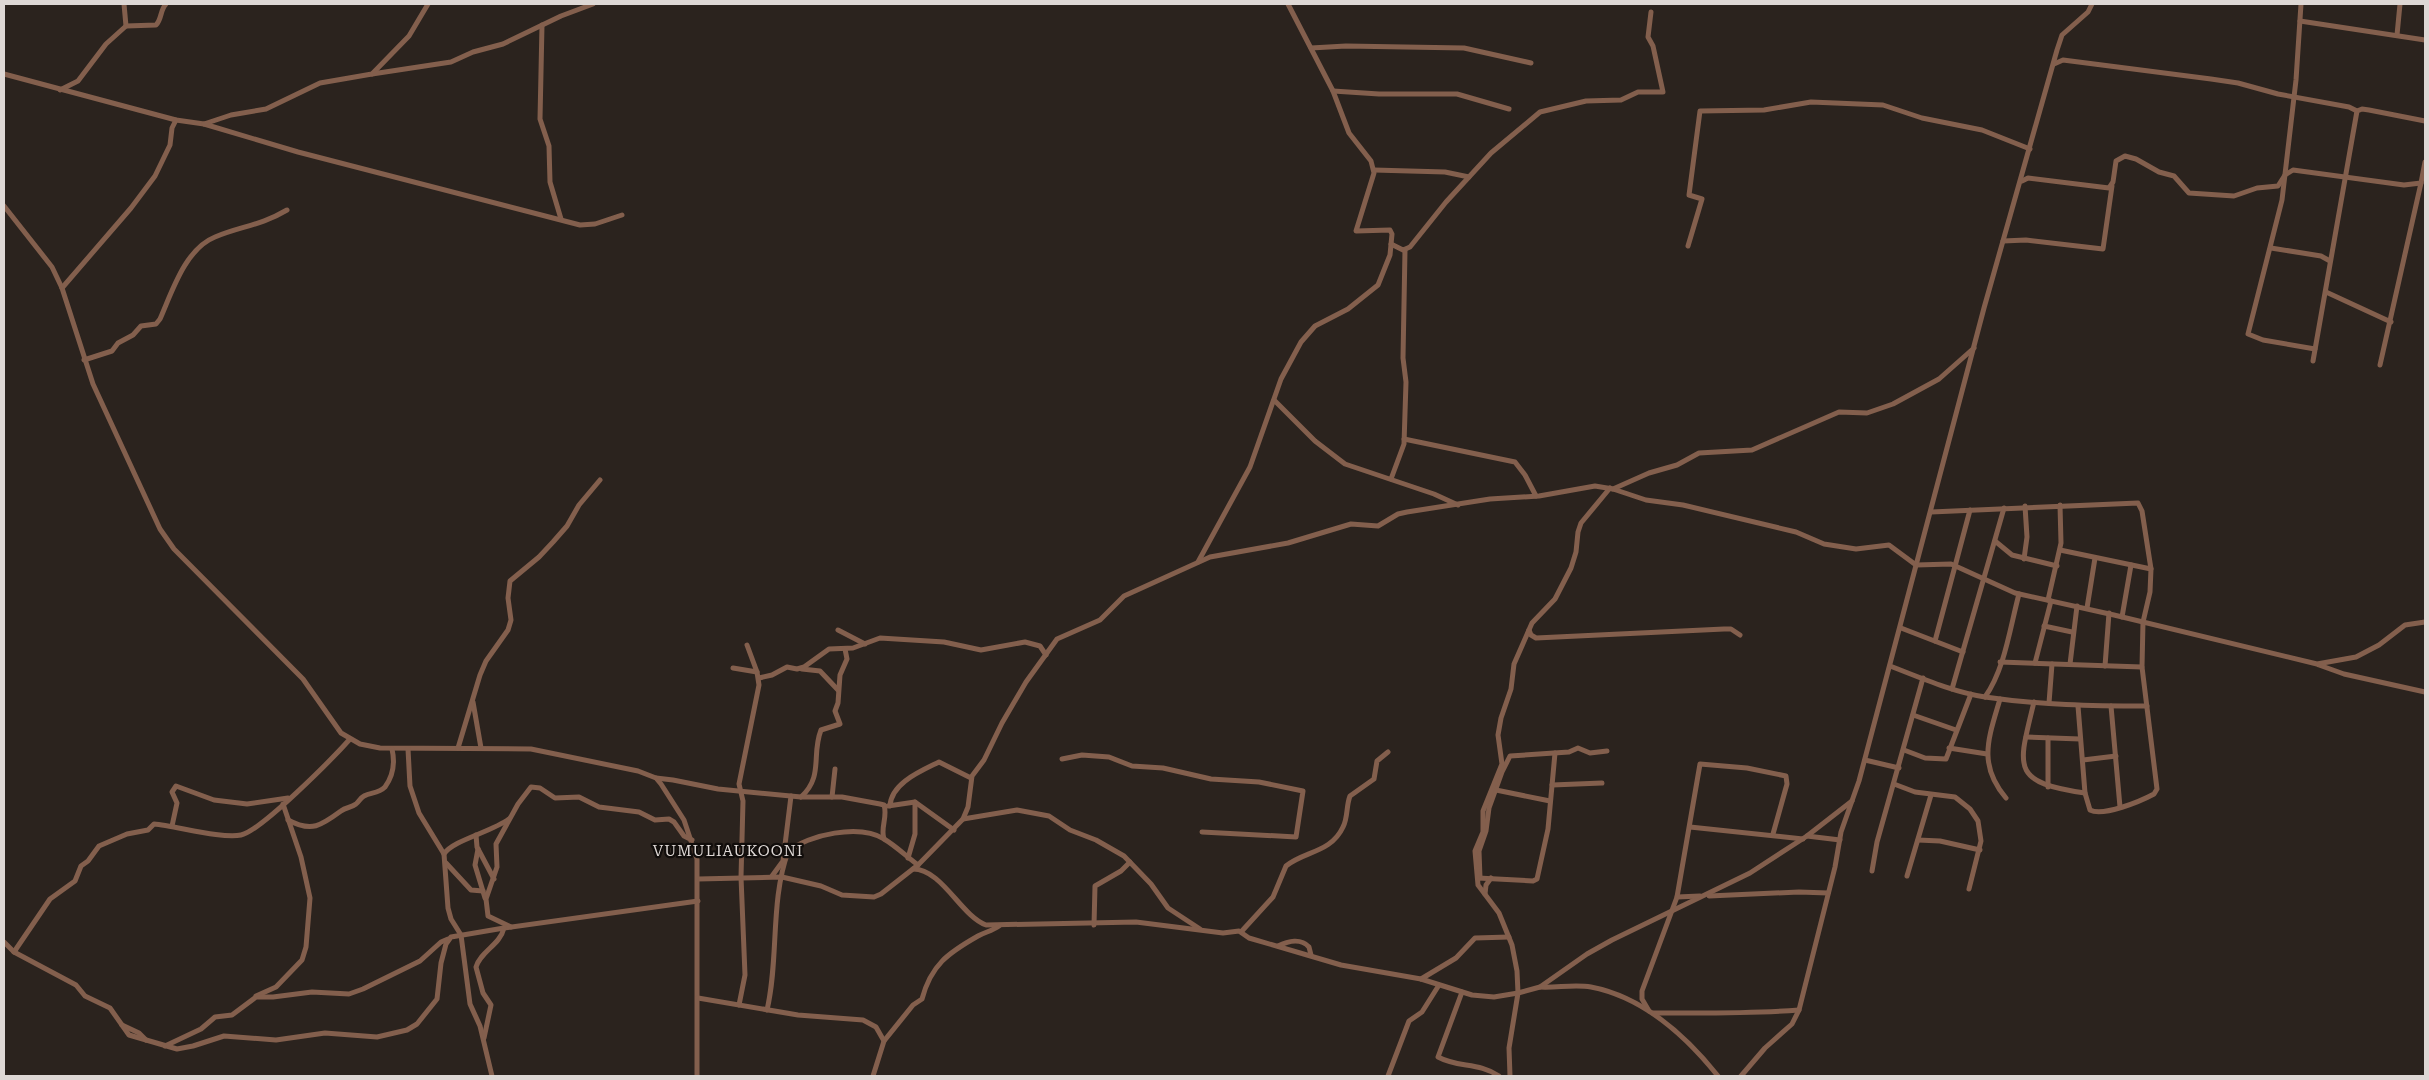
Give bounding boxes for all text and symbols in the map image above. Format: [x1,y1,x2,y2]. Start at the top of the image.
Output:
district label: VUMULIAUKOONI [653,842,803,860]

